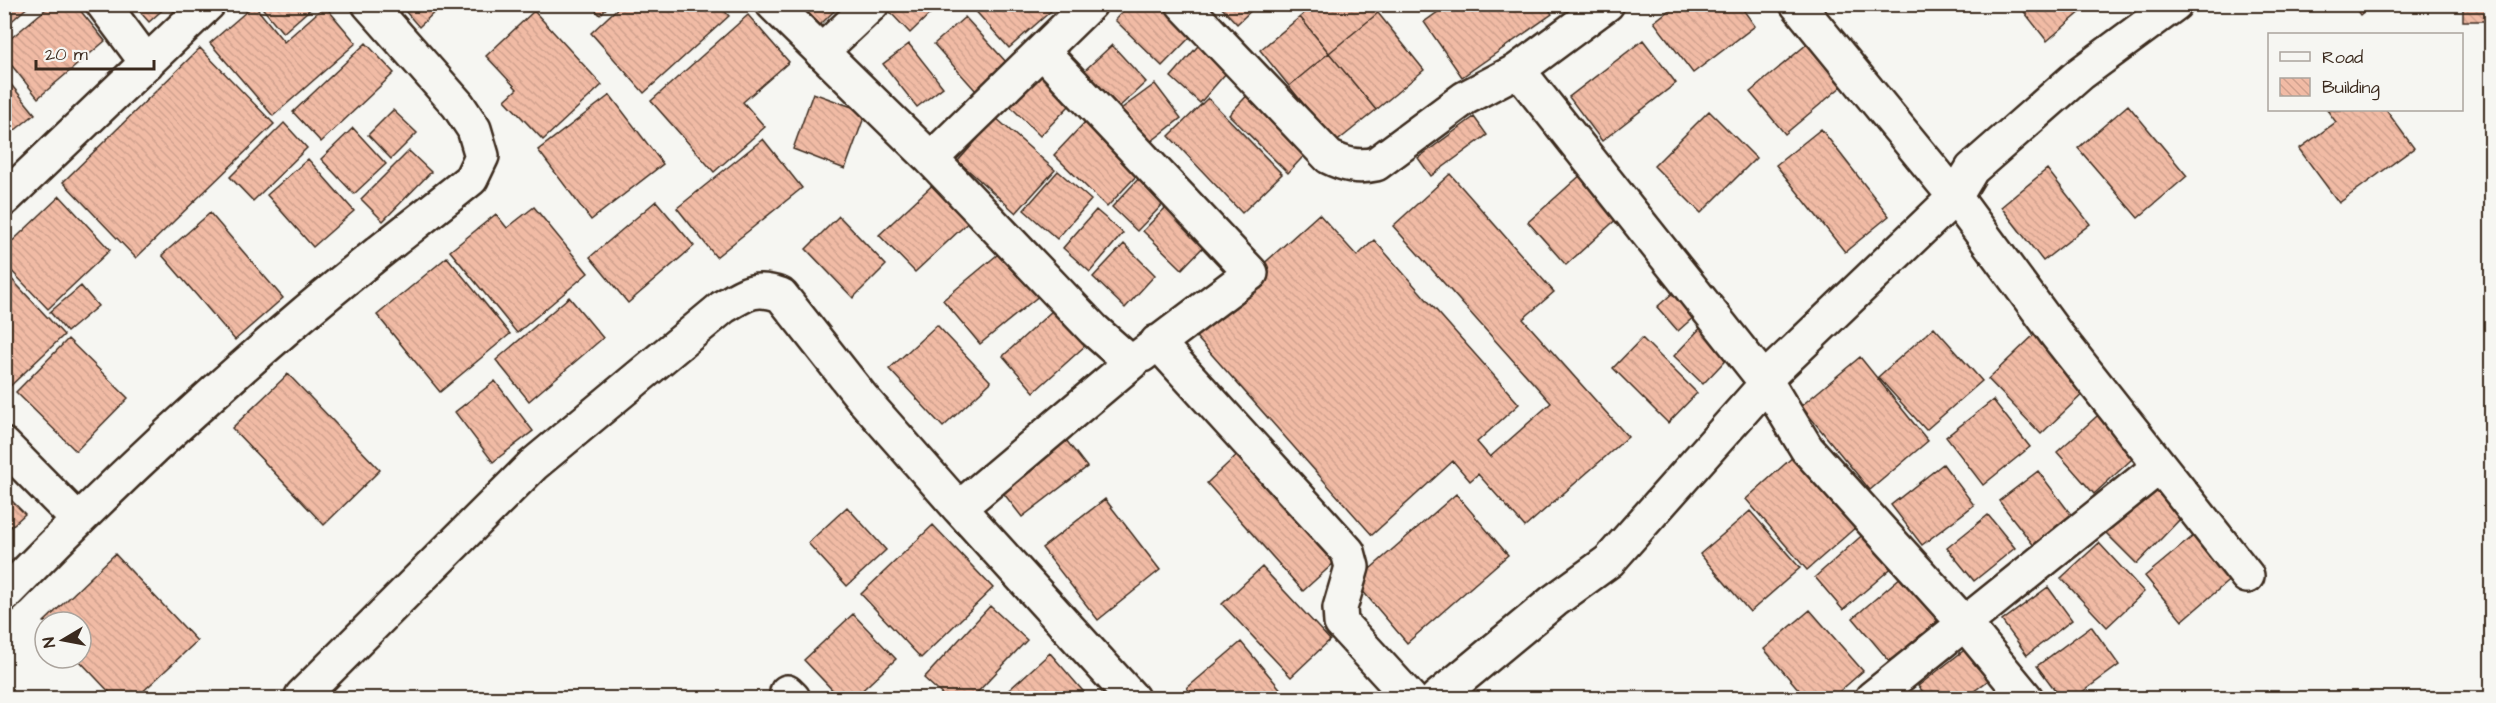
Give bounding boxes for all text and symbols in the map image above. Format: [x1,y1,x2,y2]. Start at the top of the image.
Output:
scale bar [36,33,154,71]
legend [2268,33,2463,111]
text: 20 m [45,42,88,67]
text: Road [2322,45,2363,70]
text: Building [2322,75,2380,101]
north arrow [33,610,93,670]
text: N [38,636,61,649]

